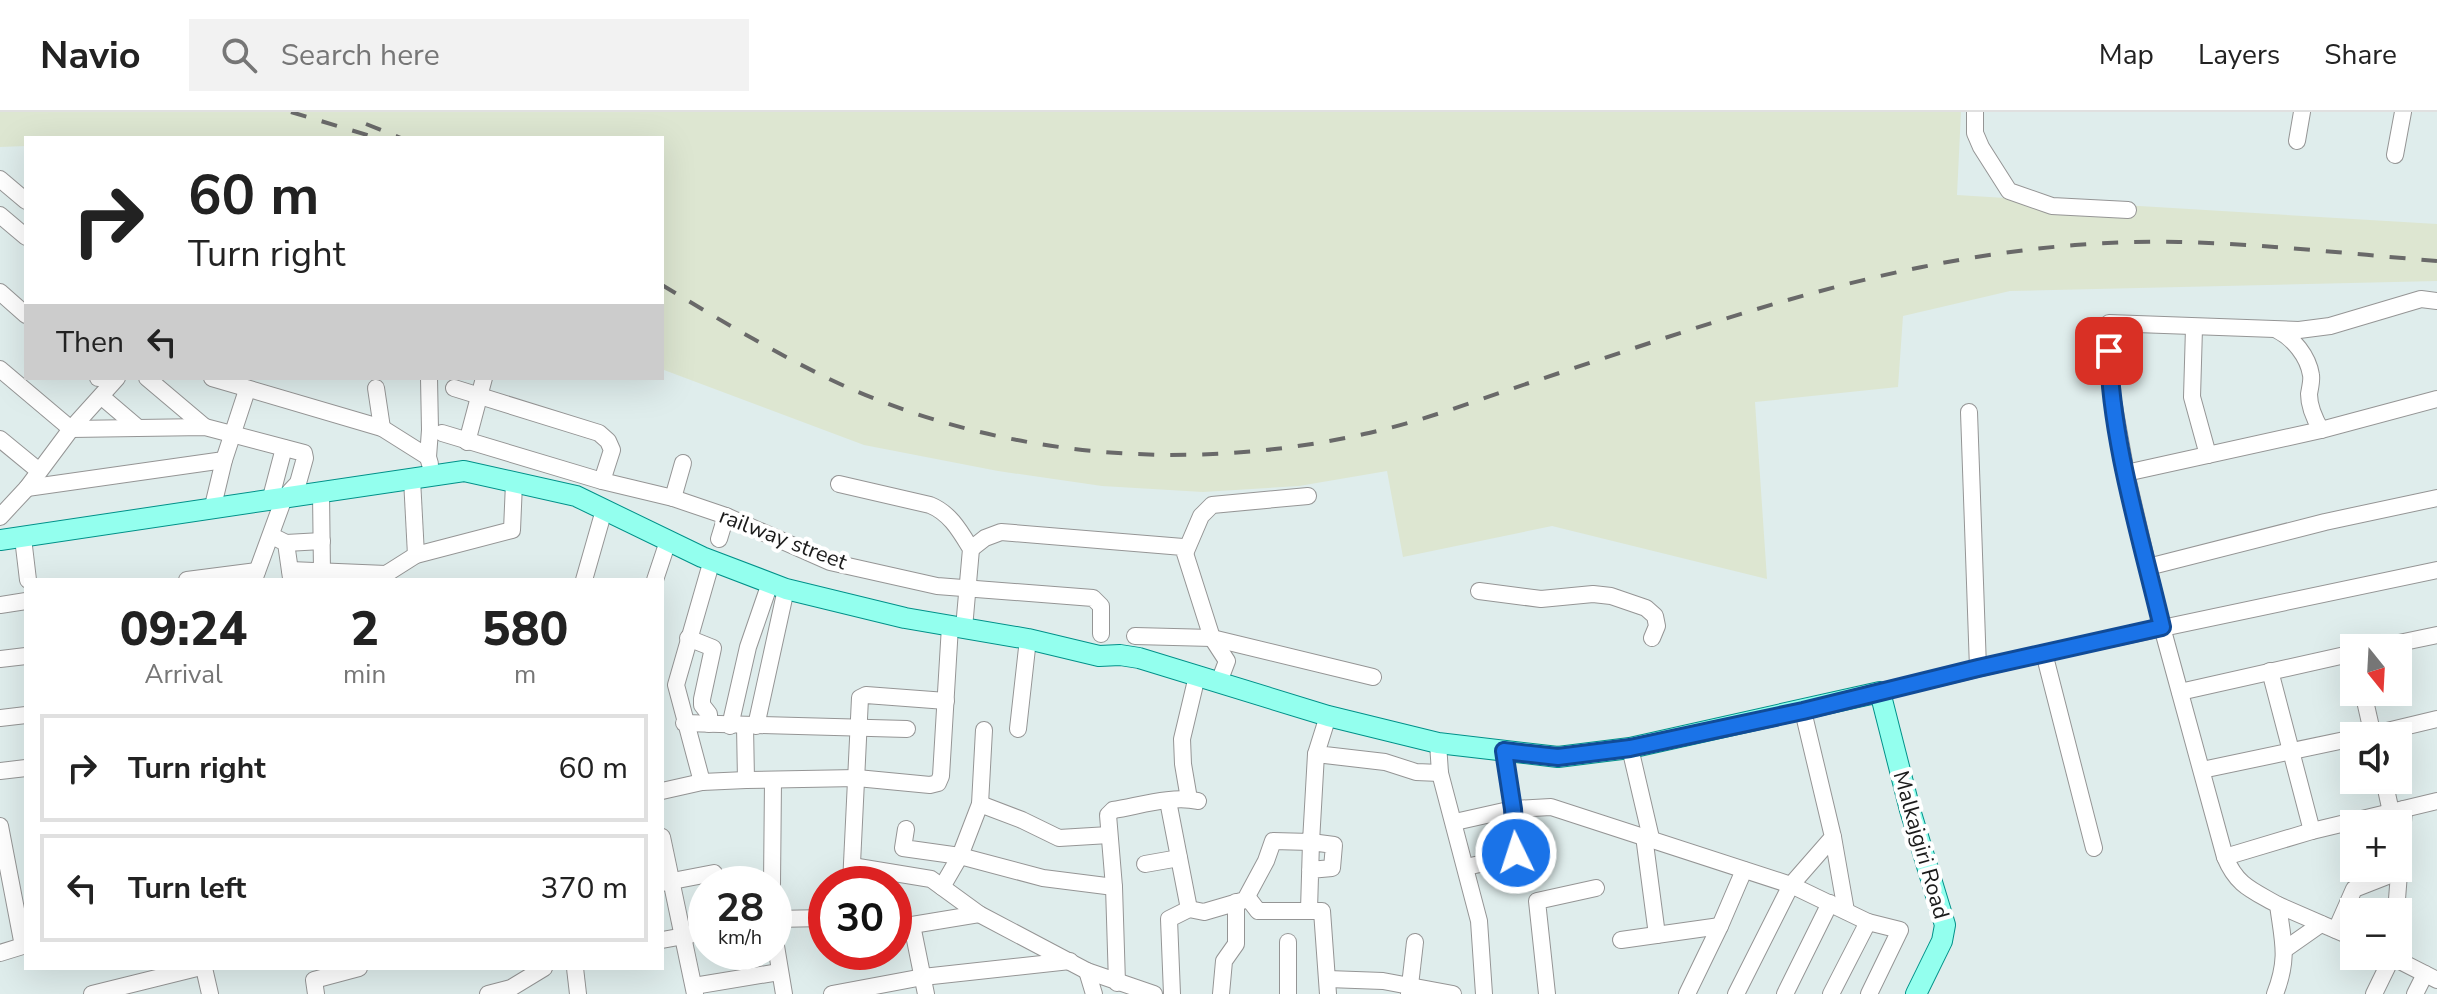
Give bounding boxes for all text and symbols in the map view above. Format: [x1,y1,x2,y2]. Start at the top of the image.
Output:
search box [189,19,749,91]
text: Navio [40,30,141,81]
icon: search [217,33,261,77]
text: Search here [281,35,440,76]
text: Map [2099,36,2154,74]
text: Layers [2198,36,2280,74]
text: Share [2324,36,2397,74]
text: 60 m [188,157,319,234]
icon: right [56,168,160,272]
text: Turn right [188,230,345,279]
pin [2075,317,2143,385]
icon: left [140,320,184,364]
text: Then [56,322,124,363]
icon: arrive [2087,329,2131,373]
street label: railway street [715,501,851,577]
text: 09:24 [120,596,247,662]
text: 2 [350,596,379,662]
text: 580 [482,596,568,662]
north arrow [2340,634,2412,706]
map controls [2340,634,2412,970]
text: Arrival [144,657,223,692]
text: min [343,657,386,692]
text: m [514,657,536,692]
button: sound [2340,722,2412,794]
icon: right [60,746,104,790]
text: Turn right [128,748,266,789]
text: 60 m [559,748,628,789]
street label: Malkajgiri Road [1886,768,1956,922]
button: + [2340,810,2412,882]
position arrow [1474,811,1558,895]
icon: left [60,866,104,910]
speed limit sign: 30 [808,866,912,970]
text: Turn left [128,868,246,909]
text: 370 m [541,868,628,909]
text: 28 [716,881,764,935]
button: − [2340,898,2412,970]
text: km/h [718,924,762,951]

